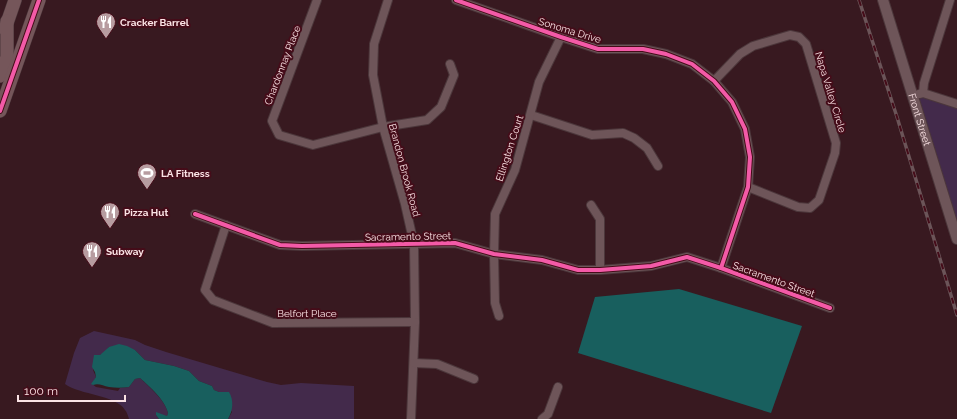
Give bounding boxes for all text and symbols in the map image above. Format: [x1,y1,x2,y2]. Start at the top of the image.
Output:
restaurant icon: Cracker Barrel [95,11,117,39]
street label: Sonoma Drive [537,16,603,45]
place label: Cracker Barrel [120,17,190,28]
street label: Chardonnay Place [262,24,303,106]
street label: Napa Valley Circle [813,50,848,134]
street label: Front Street [906,92,933,148]
street label: Ellington Court [494,113,526,183]
street label: Brandon Brook Road [387,122,422,218]
sports icon: LA Fitness [136,162,158,190]
place label: LA Fitness [161,168,210,179]
restaurant icon: Pizza Hut [99,201,121,229]
place label: Pizza Hut [124,207,168,218]
street label: Sacramento Street [365,230,452,243]
restaurant icon: Subway [81,240,103,268]
place label: Subway [106,246,144,257]
street label: Sacramento Street [731,260,817,300]
street label: Belfort Place [277,308,337,319]
scale bar [18,377,125,403]
text: 100 m [24,384,58,398]

